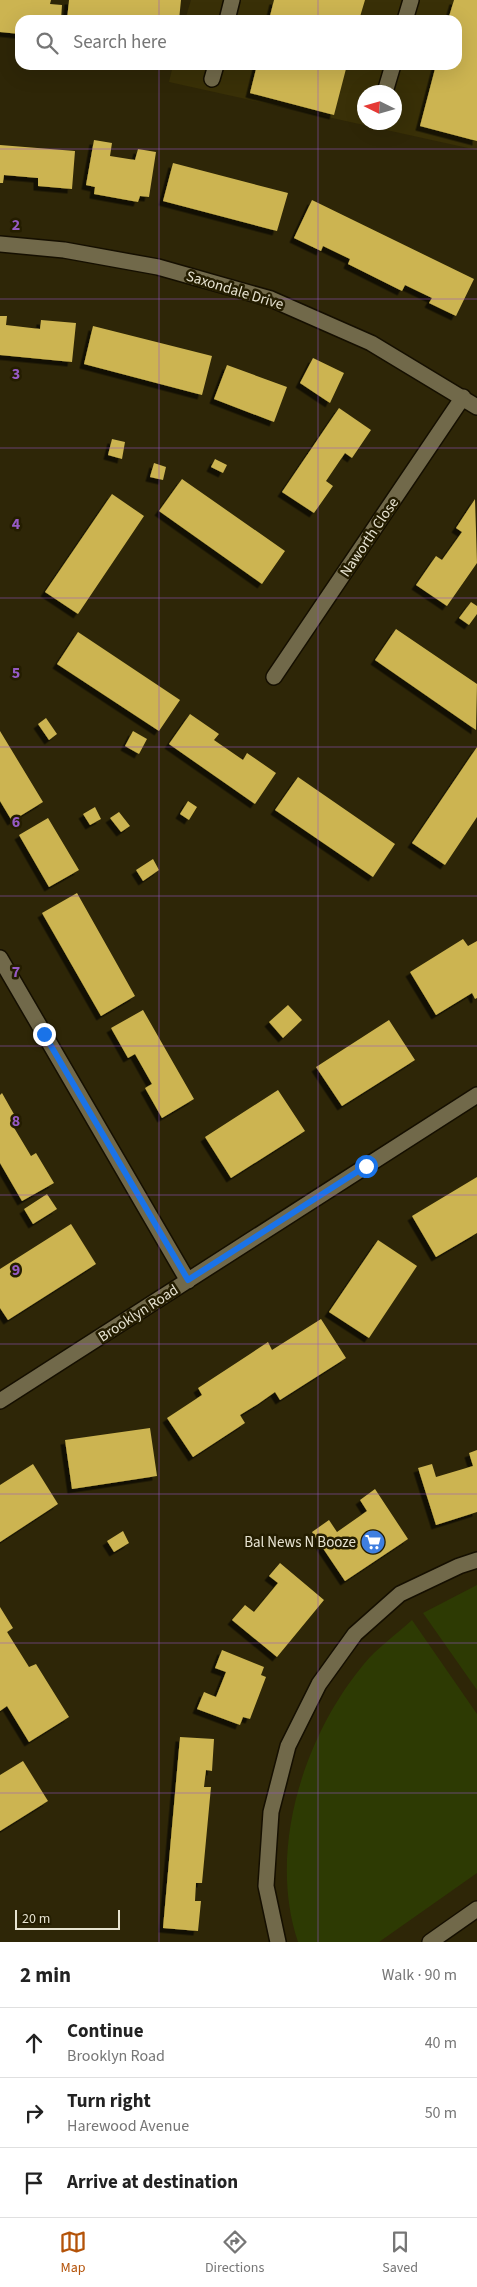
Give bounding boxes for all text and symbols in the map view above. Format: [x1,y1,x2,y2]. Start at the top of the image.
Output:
search box [15,15,462,70]
icon: search [33,29,61,57]
text: Search here [73,29,167,56]
north arrow [357,85,402,130]
text: 2 [12,214,20,236]
street label: Saxondale Drive [183,266,286,315]
text: 3 [12,363,20,385]
street label: Naworth Close [335,493,404,581]
text: 4 [12,513,21,535]
text: 5 [12,662,20,684]
text: 6 [12,811,20,833]
text: 7 [12,961,20,983]
route end [33,1023,56,1046]
text: 8 [12,1110,20,1132]
route start [355,1155,378,1178]
text: 9 [12,1259,20,1281]
street label: Brooklyn Road [94,1280,182,1347]
supermarket icon: Bal News N Booze [360,1529,386,1555]
place label: Bal News N Booze [244,1532,356,1553]
scale bar [15,1907,120,1930]
text: 20 m [22,1909,50,1929]
text: 2 min [20,1960,71,1990]
text: Walk · 90 m [382,1964,457,1986]
text: Continue [67,2018,144,2045]
icon: ahead [20,2029,48,2057]
text: 40 m [425,2032,457,2054]
text: Brooklyn Road [67,2045,165,2067]
text: Turn right [67,2088,151,2115]
icon: right [20,2099,48,2127]
text: 50 m [425,2102,457,2124]
text: Harewood Avenue [67,2115,189,2137]
icon: arrive [20,2169,48,2197]
text: Arrive at destination [67,2169,238,2196]
tab: Map [59,2228,87,2278]
tab: Directions [205,2228,264,2278]
tab: Saved [382,2228,418,2278]

